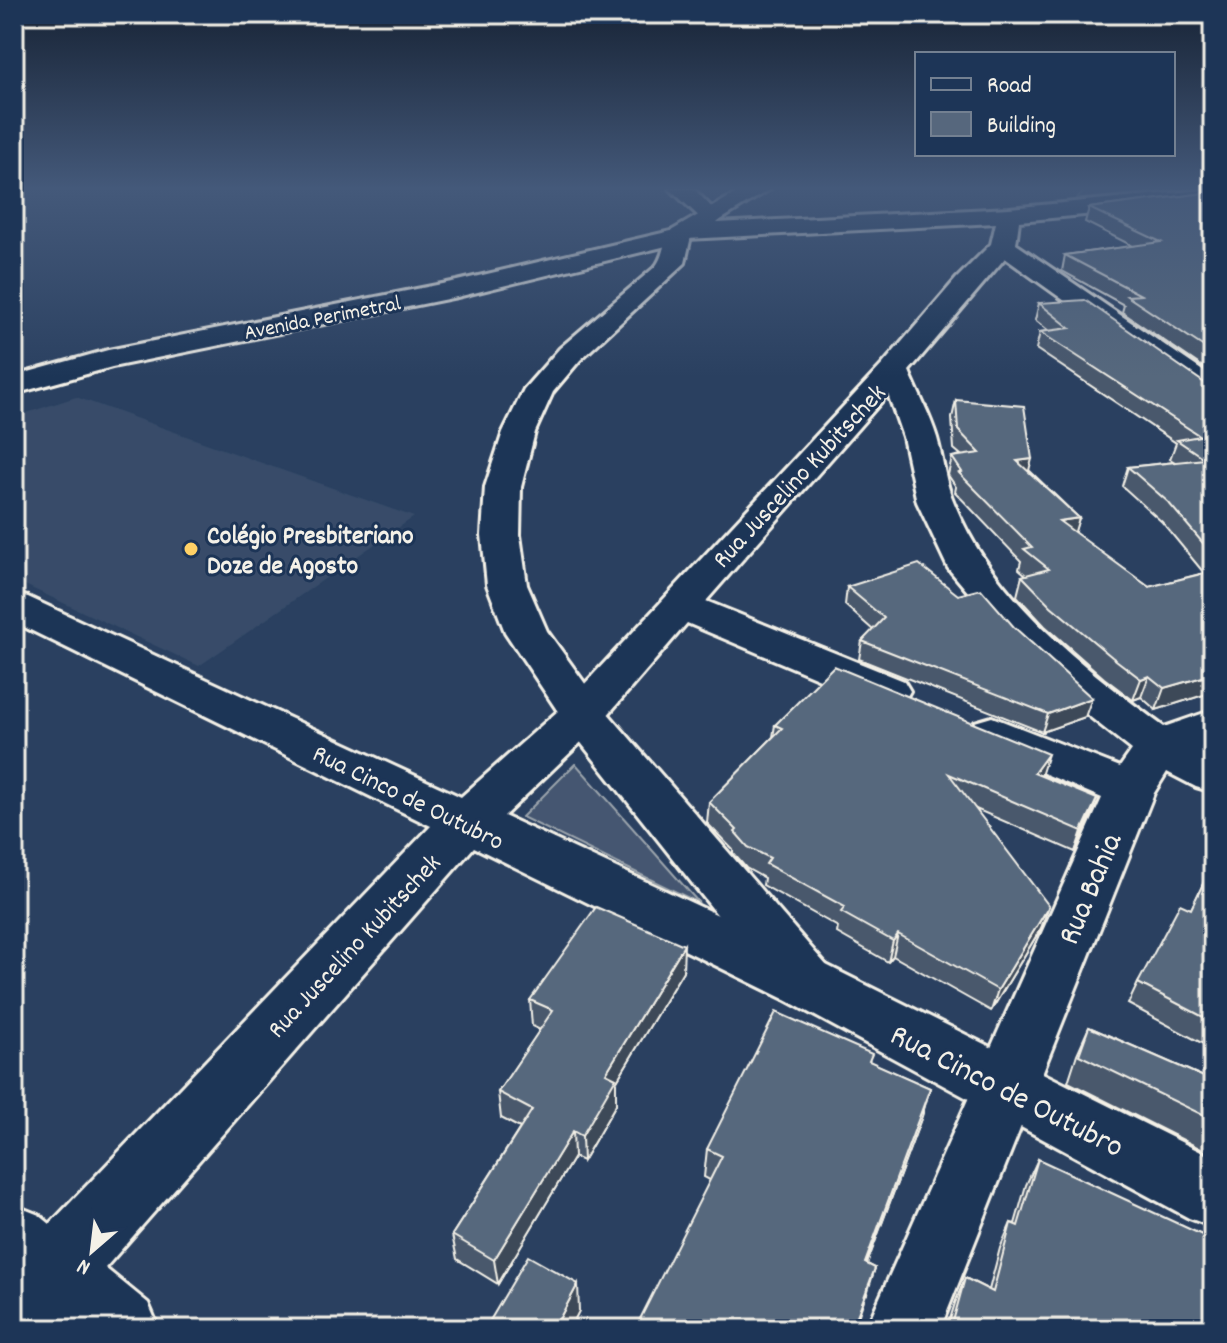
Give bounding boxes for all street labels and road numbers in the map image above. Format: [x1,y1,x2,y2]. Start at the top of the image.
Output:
street label: Avenida Perimetral [242,289,404,350]
street label: Rua Juscelino Kubitschek [705,377,896,578]
street label: Rua Cinco de Outubro [306,737,509,861]
street label: Rua Bahia [1048,826,1137,953]
street label: Rua Juscelino Kubitschek [260,847,451,1048]
street label: Rua Cinco de Outubro [881,1015,1131,1172]

